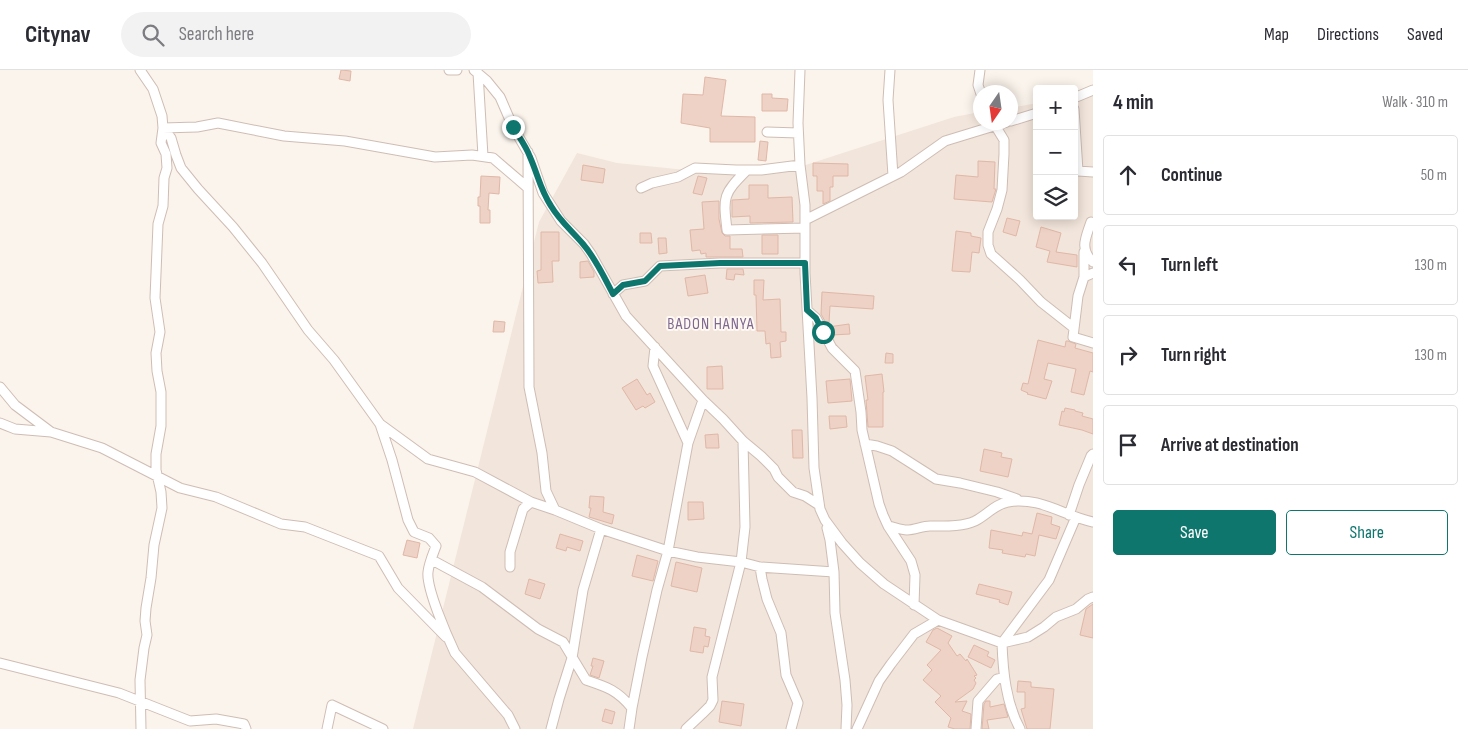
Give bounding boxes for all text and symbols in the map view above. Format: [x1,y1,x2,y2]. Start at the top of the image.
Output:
search box [121,12,471,57]
text: Citynav [25,20,91,49]
icon: search [139,21,167,49]
text: Search here [179,23,254,46]
text: Map [1264,24,1289,45]
text: Directions [1317,24,1379,45]
text: Saved [1407,24,1443,45]
north arrow [973,85,1018,130]
map controls [1033,85,1078,220]
button: + [1033,85,1078,130]
text: 4 min [1113,90,1154,115]
text: Walk · 310 m [1382,93,1448,112]
route end [502,116,525,139]
button: − [1033,130,1078,175]
icon: ahead [1114,161,1142,189]
text: Continue [1161,164,1222,187]
text: 50 m [1421,166,1447,185]
button: layers [1033,175,1078,220]
icon: left [1114,251,1142,279]
text: Turn left [1161,254,1218,277]
text: 130 m [1415,256,1447,275]
district label: BADON HANYA [667,315,755,334]
route start [812,321,835,344]
icon: right [1114,341,1142,369]
text: Turn right [1161,344,1226,367]
text: 130 m [1415,346,1447,365]
icon: arrive [1114,431,1142,459]
text: Arrive at destination [1161,434,1299,457]
button: Save [1113,510,1276,555]
button: Share [1286,510,1448,555]

